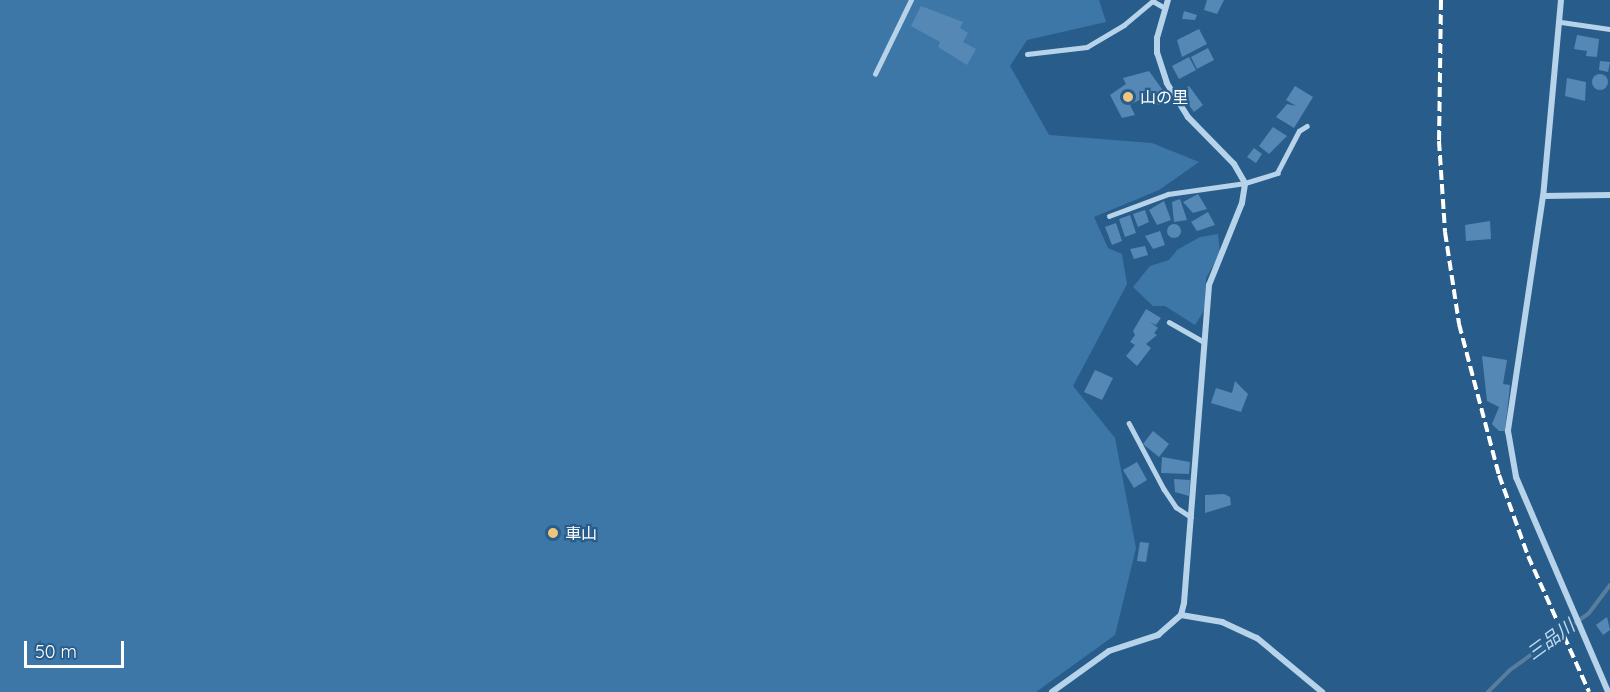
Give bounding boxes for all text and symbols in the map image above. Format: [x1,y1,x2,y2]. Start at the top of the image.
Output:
place label: 山の里 [1140,87,1188,107]
marker: 山の里 [1121,90,1135,104]
place label: 車山 [565,523,597,543]
marker: 車山 [546,526,560,540]
water label: 三品川 [1523,615,1579,665]
scale bar [27,629,128,667]
text: 50 m [35,640,77,663]

